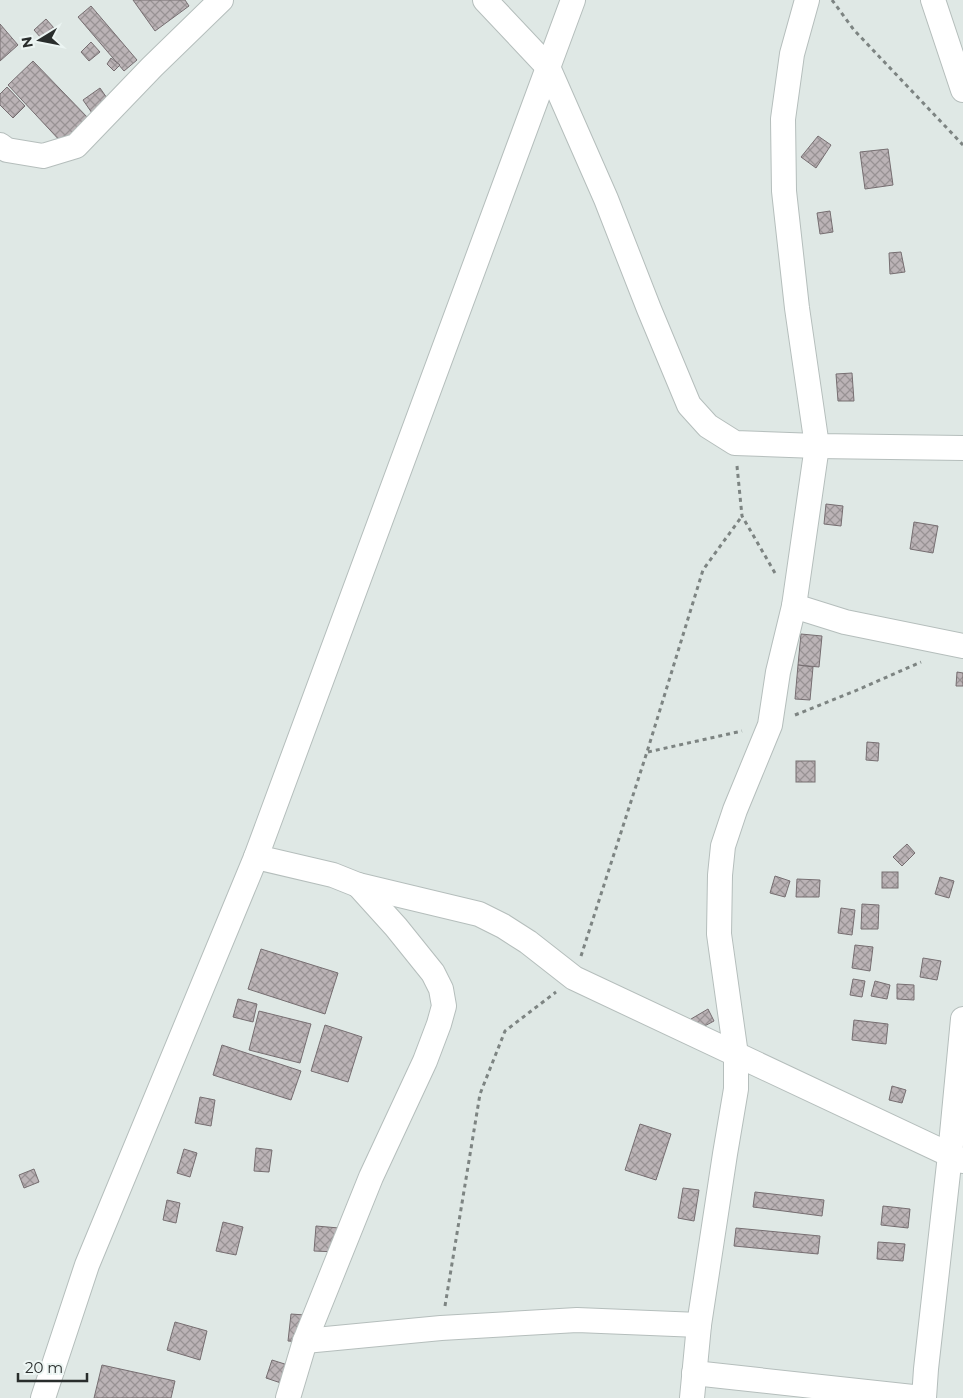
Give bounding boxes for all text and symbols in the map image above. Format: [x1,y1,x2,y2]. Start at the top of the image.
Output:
north arrow [15,15,65,65]
text: N [17,35,37,49]
scale bar [18,1350,86,1382]
text: 20 m [25,1358,63,1377]

